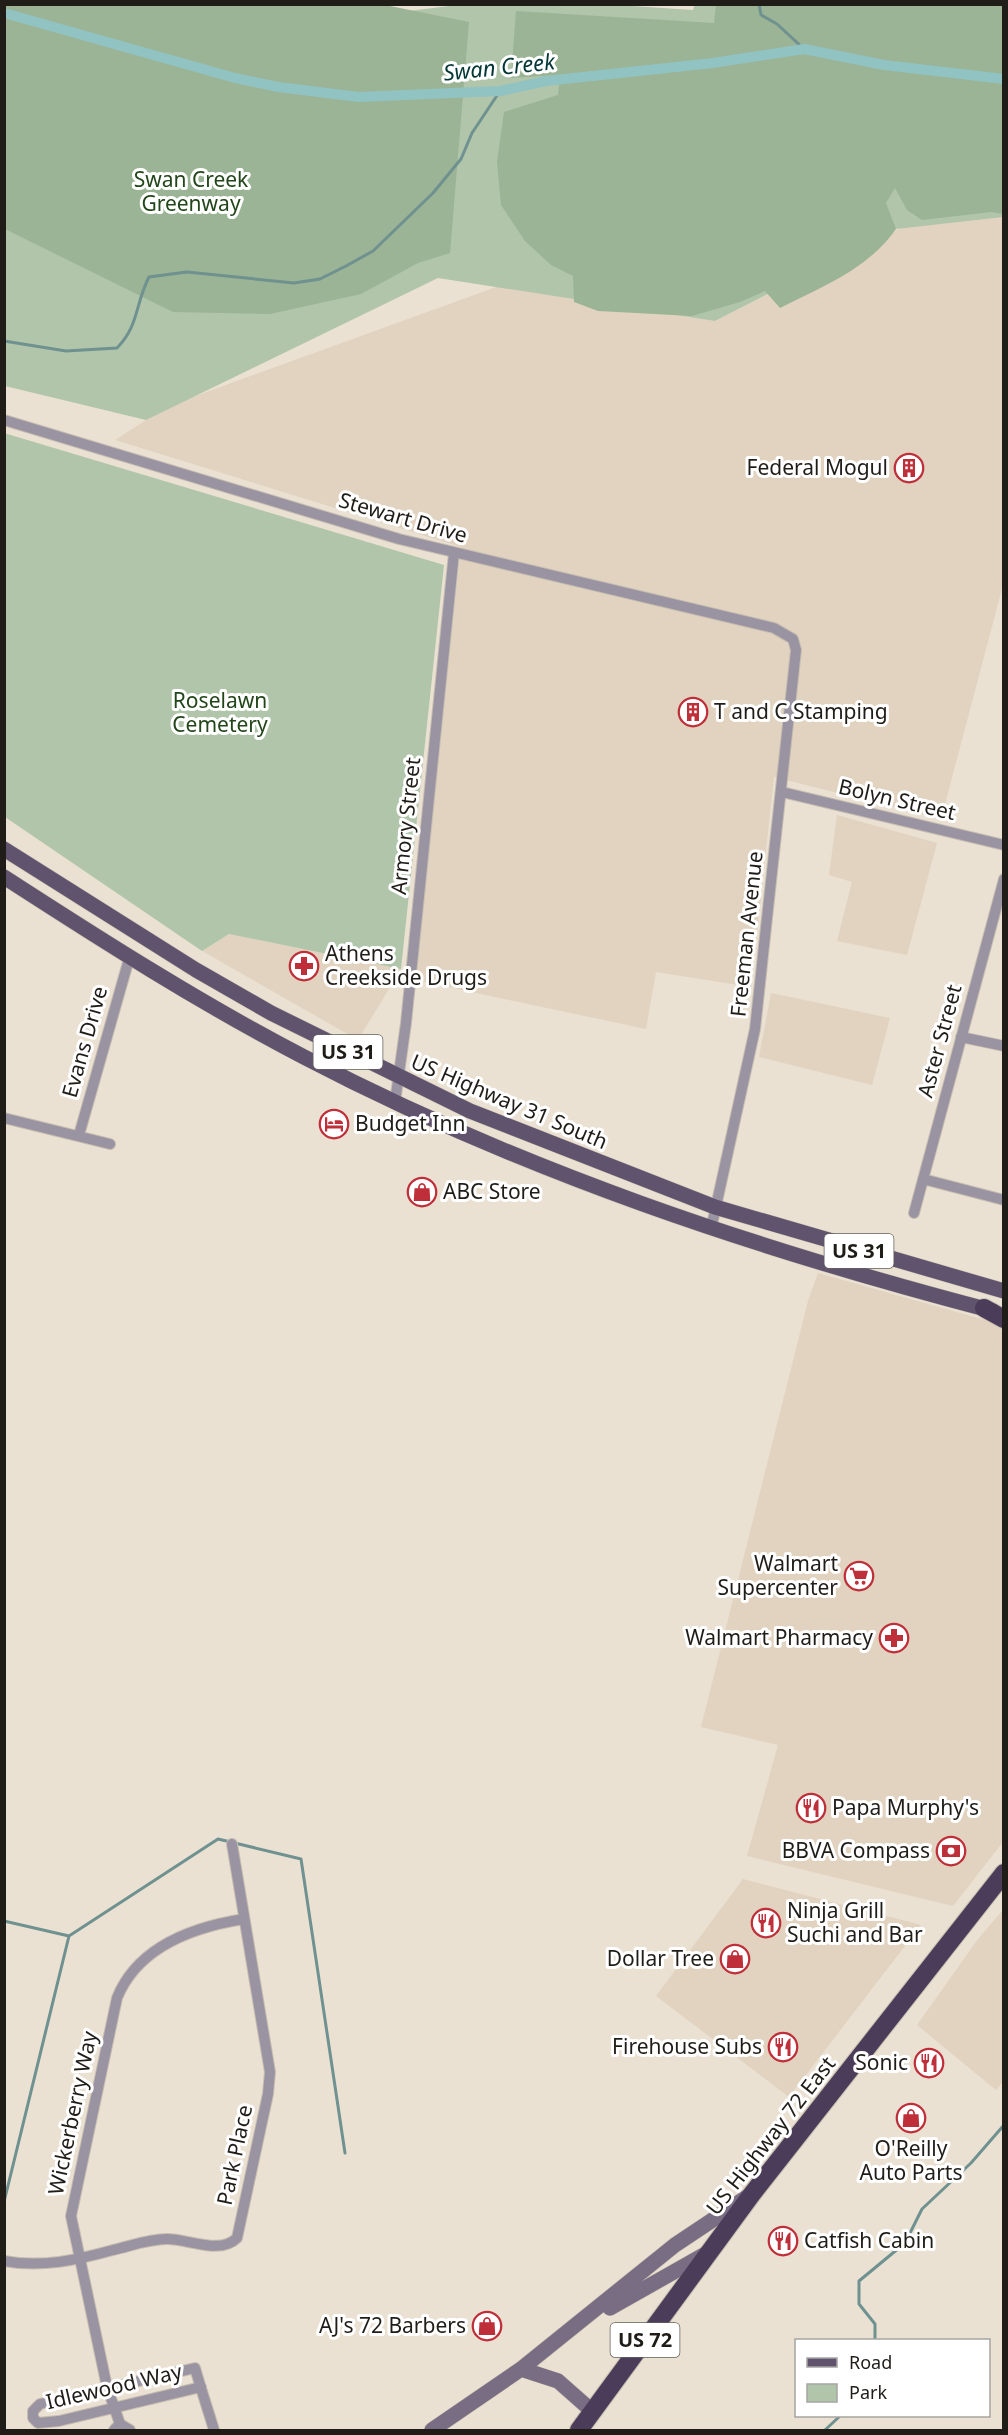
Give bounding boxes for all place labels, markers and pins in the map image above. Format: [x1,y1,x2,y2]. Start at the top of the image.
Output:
building icon: Federal Mogul [893,452,925,484]
place label: Federal Mogul [747,453,888,481]
building icon: T and C Stamping [677,696,709,728]
place label: T and C Stamping [714,697,888,725]
place label: Athens Creekside Drugs [325,939,487,991]
pharmacy icon: Athens Creekside Drugs [288,950,320,982]
hotel icon: Budget Inn [318,1108,350,1140]
place label: Budget Inn [355,1109,465,1137]
shop icon: ABC Store [406,1176,438,1208]
place label: ABC Store [443,1177,541,1205]
place label: Walmart Supercenter [717,1549,838,1601]
supermarket icon: Walmart Supercenter [843,1560,875,1592]
pharmacy icon: Walmart Pharmacy [878,1622,910,1654]
place label: Walmart Pharmacy [685,1623,873,1651]
restaurant icon: Papa Murphy's [795,1792,827,1824]
place label: Papa Murphy's [832,1793,979,1821]
bank icon: BBVA Compass [935,1835,967,1867]
place label: BBVA Compass [782,1836,930,1864]
place label: Ninja Grill Suchi and Bar [787,1896,923,1948]
restaurant icon: Ninja Grill Suchi and Bar [750,1907,782,1939]
shop icon: Dollar Tree [719,1943,751,1975]
place label: Dollar Tree [607,1944,714,1972]
restaurant icon: Firehouse Subs [767,2031,799,2063]
place label: Firehouse Subs [612,2032,762,2060]
restaurant icon: Sonic [913,2047,945,2079]
place label: Sonic [855,2048,908,2076]
shop icon: O'Reilly Auto Parts [895,2102,927,2134]
place label: O'Reilly Auto Parts [860,2134,962,2186]
restaurant icon: Catfish Cabin [767,2225,799,2257]
place label: Catfish Cabin [804,2226,934,2254]
shop icon: AJ's 72 Barbers [471,2310,503,2342]
place label: AJ's 72 Barbers [319,2311,466,2339]

